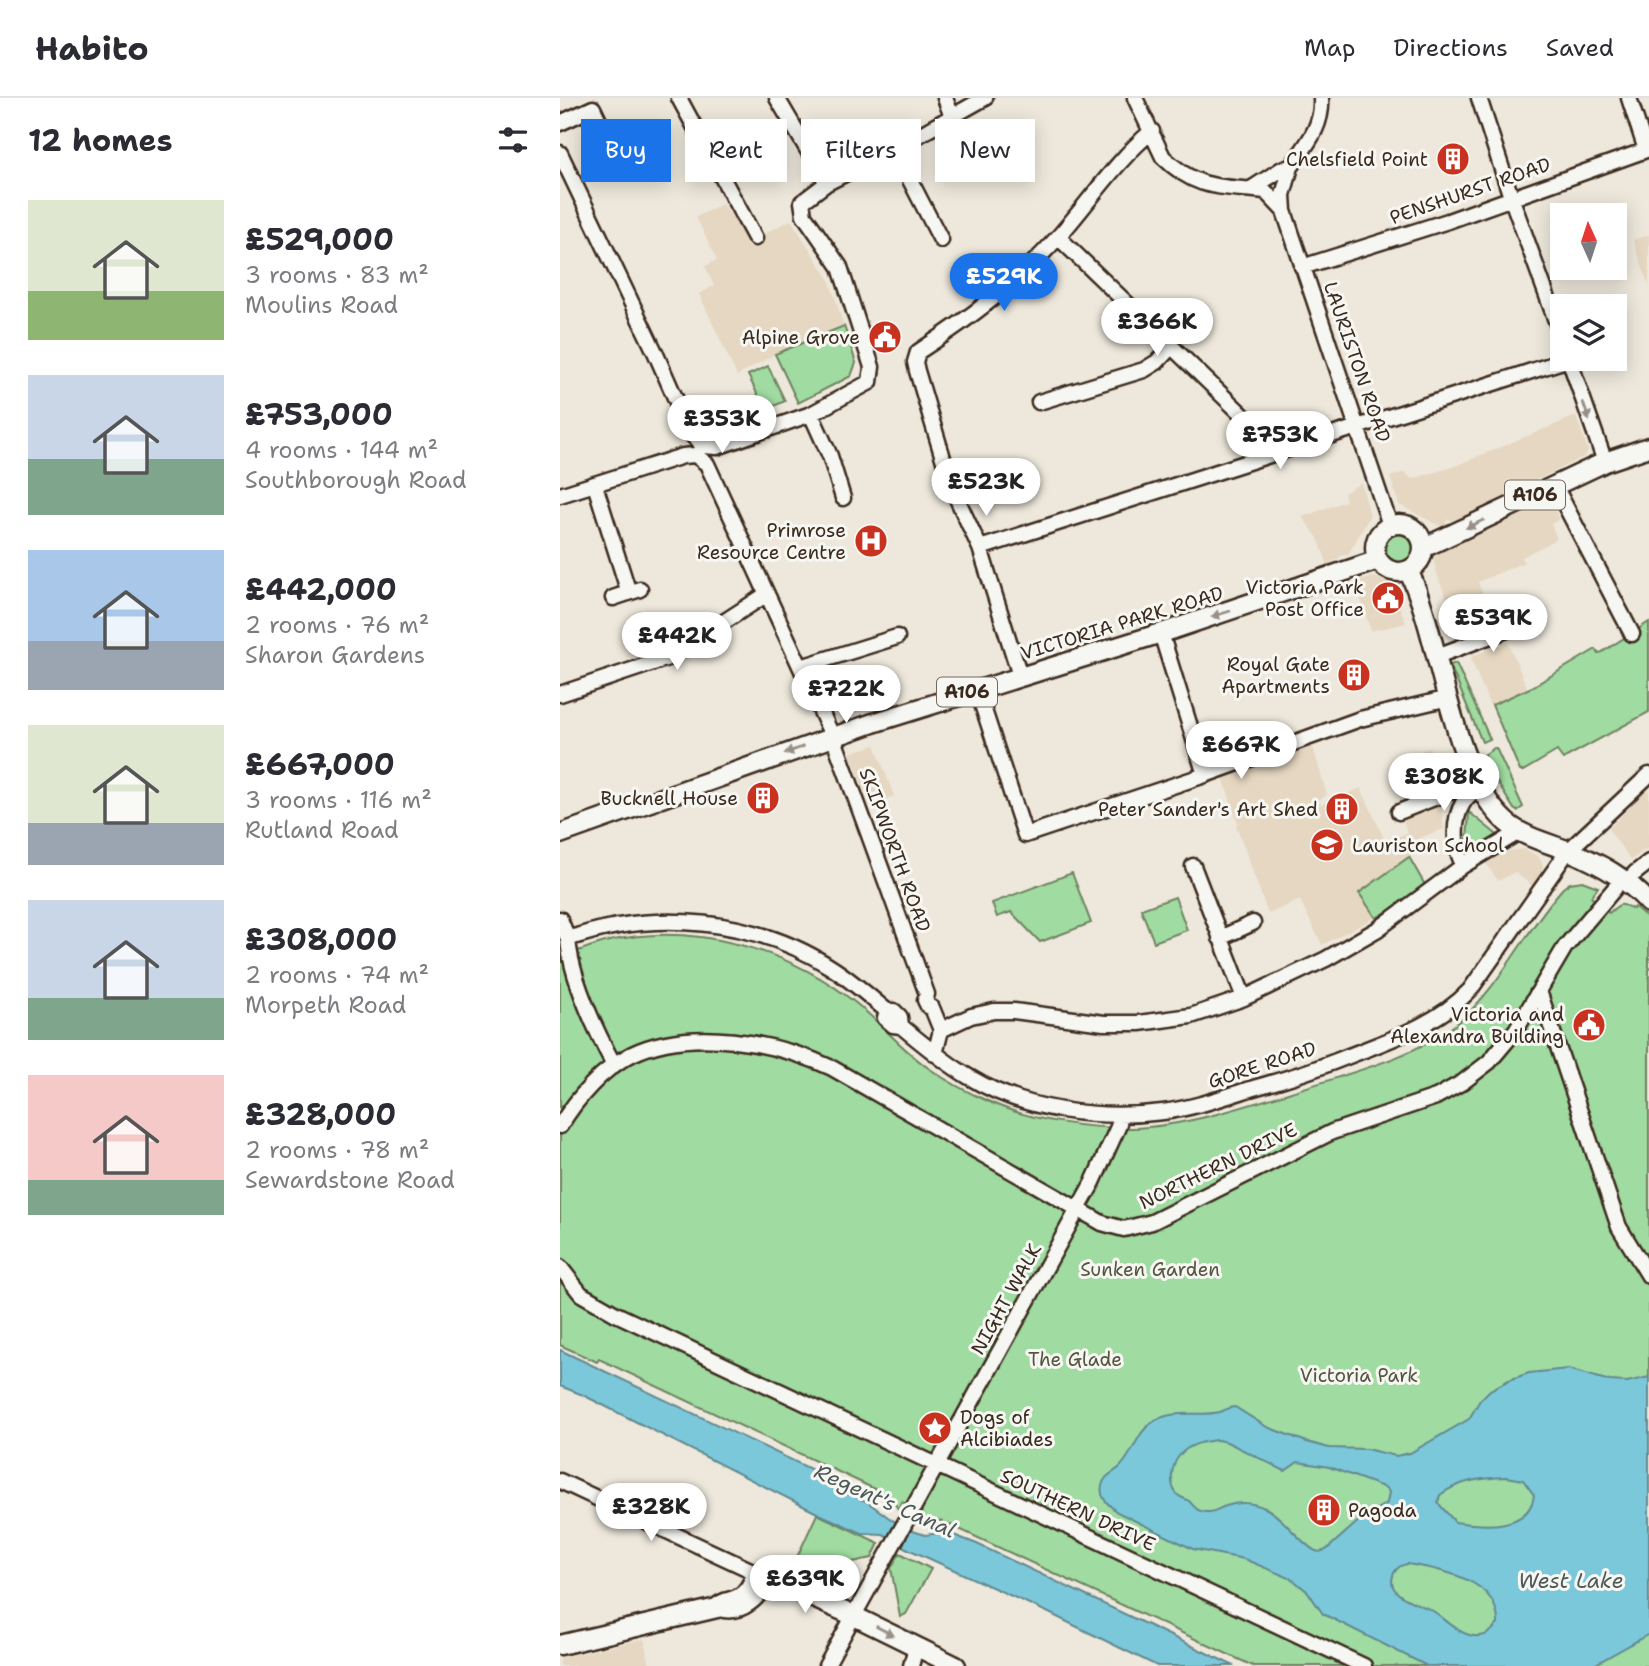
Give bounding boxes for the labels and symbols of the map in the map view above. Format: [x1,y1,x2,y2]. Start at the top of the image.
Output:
building icon: Chelsfield Point [1434,140,1472,178]
place label: Chelsfield Point [1286,147,1428,172]
street label: PENSHURST ROAD [1386,152,1554,230]
north arrow [1550,203,1628,280]
pin: £529K [955,254,1053,313]
street label: LAURISTON ROAD [1318,278,1396,446]
pin: £366K [1108,299,1206,358]
public building icon: Alpine Grove [866,318,904,356]
place label: Alpine Grove [742,325,860,350]
pin: £353K [673,396,771,455]
one-way arrow [1582,400,1592,421]
pin: £753K [1231,412,1329,471]
pin: £523K [937,458,1035,518]
road number: A106 [1505,480,1565,510]
place label: Primrose Resource Centre [697,518,846,565]
one-way arrow [1465,518,1485,530]
hospital icon: Primrose Resource Centre [852,522,890,560]
place label: Victoria Park Post Office [1246,575,1364,622]
public building icon: Victoria Park Post Office [1369,579,1407,617]
street label: VICTORIA PARK ROAD [1018,580,1226,666]
pin: £539K [1444,594,1542,654]
one-way arrow [1210,609,1231,620]
pin: £442K [628,612,726,672]
place label: Royal Gate Apartments [1222,652,1330,699]
building icon: Royal Gate Apartments [1335,656,1373,694]
pin: £722K [797,666,895,725]
road number: A106 [937,678,997,706]
pin: £667K [1192,722,1290,781]
one-way arrow [783,745,804,756]
pin: £308K [1395,754,1493,813]
street label: SKIPWORTH ROAD [854,765,936,935]
building icon: Bucknell House [744,779,782,817]
place label: Bucknell House [600,786,738,811]
building icon: Peter Sander's Art Shed [1323,790,1361,828]
place label: Peter Sander's Art Shed [1098,797,1318,822]
school or university icon: Lauriston School [1308,826,1346,864]
place label: Lauriston School [1352,833,1504,858]
place label: Victoria and Alexandra Building [1390,1002,1564,1049]
public building icon: Victoria and Alexandra Building [1570,1006,1608,1044]
street label: GORE ROAD [1205,1036,1319,1094]
street label: NORTHERN DRIVE [1135,1117,1301,1215]
street label: NIGHT WALK [965,1239,1047,1359]
park label: Sunken Garden [1080,1257,1220,1282]
park label: The Glade [1028,1347,1122,1372]
park label: Victoria Park [1300,1363,1418,1388]
place label: Dogs of Alcibiades [960,1405,1053,1452]
place icon: Dogs of Alcibiades [916,1409,954,1447]
water label: Regent's Canal [810,1457,960,1545]
street label: SOUTHERN DRIVE [997,1463,1160,1557]
pin: £328K [602,1484,700,1543]
building icon: Pagoda [1305,1491,1343,1529]
place label: Pagoda [1348,1498,1417,1523]
pin: £639K [756,1556,854,1615]
water label: West Lake [1518,1567,1624,1595]
one-way arrow [875,1626,895,1637]

